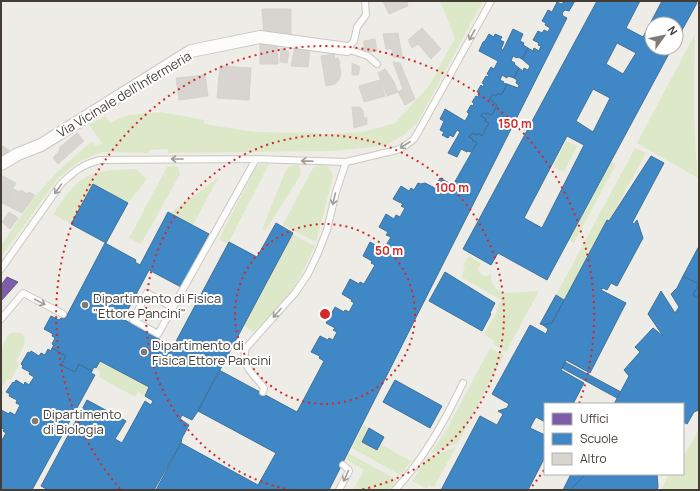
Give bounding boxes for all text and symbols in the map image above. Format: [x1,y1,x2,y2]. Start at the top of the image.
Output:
north arrow [644,16,684,56]
text: N [664,23,681,38]
one-way arrow [468,29,476,41]
street label: Via Vicinale dell'Infermeria [53,47,195,141]
text: 150 m [498,115,532,132]
one-way arrow [400,141,411,149]
one-way arrow [171,155,184,163]
one-way arrow [301,157,314,165]
text: 100 m [435,179,469,196]
one-way arrow [54,183,62,194]
one-way arrow [330,192,338,205]
text: 50 m [375,242,403,259]
place label: Dipartimento di Fisica "Ettore Pancini" [93,289,221,322]
one-way arrow [33,298,45,306]
marker: Dipartimento di Fisica "Ettore Pancini" [80,300,90,310]
centre of rings [318,307,332,321]
one-way arrow [273,308,282,318]
place label: Dipartimento di Fisica Ettore Pancini [152,336,271,369]
marker: Dipartimento di Fisica Ettore Pancini [139,347,149,357]
legend [544,403,684,475]
place label: Dipartimento di Biologia [43,405,122,438]
text: Uffici [580,410,609,427]
marker: Dipartimento di Biologia [30,416,40,426]
text: Scuole [580,430,618,447]
text: Altro [580,450,607,467]
one-way arrow [341,470,349,482]

